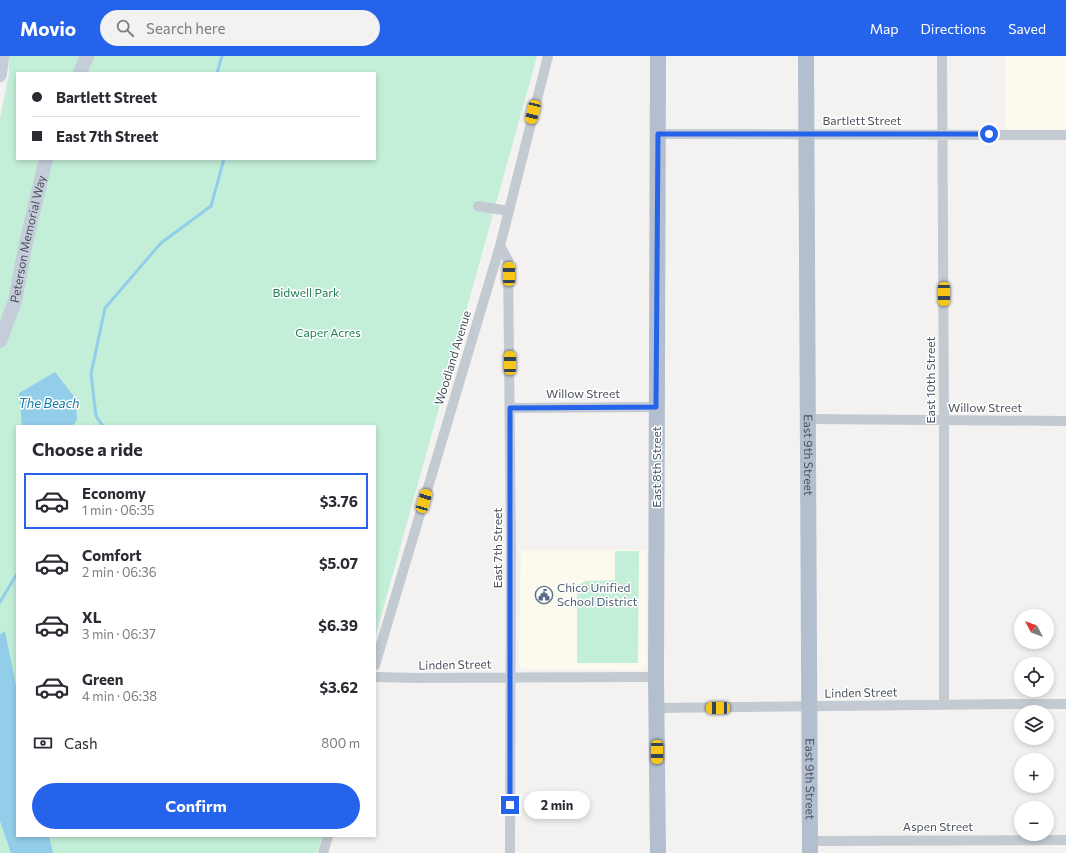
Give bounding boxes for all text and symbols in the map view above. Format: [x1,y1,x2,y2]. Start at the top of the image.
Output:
search box [100,10,380,46]
text: Movio [20,17,76,40]
icon: search [114,17,136,39]
text: Search here [146,19,225,37]
text: Map [870,20,899,37]
text: Directions [921,20,986,37]
text: Saved [1008,20,1046,37]
text: Bartlett Street [56,88,157,106]
car [524,99,542,125]
street label: Bartlett Street [822,113,902,127]
route start [980,125,998,143]
text: East 7th Street [56,127,158,145]
street label: Peterson Memorial Way [7,174,48,304]
car [503,262,515,286]
car [938,282,950,306]
park label: Bidwell Park [273,285,340,299]
street label: Woodland Avenue [431,309,473,407]
park label: Caper Acres [295,325,361,339]
street label: East 10th Street [923,336,937,424]
car [504,351,516,375]
street label: Willow Street [546,386,620,400]
water label: The Beach [18,395,80,411]
street label: Willow Street [948,400,1022,414]
street label: East 9th Street [802,414,816,496]
street label: East 8th Street [649,426,663,508]
text: Choose a ride [32,438,143,460]
icon: car [34,483,70,519]
text: Economy [82,484,146,502]
car [415,488,433,514]
text: $3.76 [320,492,358,510]
text: 1 min · 06:35 [82,502,155,518]
street label: East 7th Street [490,508,504,588]
icon: car [34,545,70,581]
text: Comfort [82,546,142,564]
text: $5.07 [319,554,358,572]
text: 2 min · 06:36 [82,564,157,580]
place label: Chico Unified School District [557,580,638,608]
public building icon: Chico Unified School District [534,585,554,605]
icon: car [34,607,70,643]
text: XL [82,608,101,626]
north arrow [1014,609,1054,649]
map controls [1014,609,1054,841]
text: $6.39 [318,616,358,634]
text: 3 min · 06:37 [82,626,156,642]
street label: Linden Street [418,656,492,672]
button: locate [1014,657,1054,697]
icon: car [34,669,70,705]
text: Green [82,670,123,688]
text: $3.62 [319,678,358,696]
street label: Linden Street [824,684,898,700]
text: 4 min · 06:38 [82,688,157,704]
car [706,702,730,714]
button: layers [1014,705,1054,745]
icon: cash [32,732,54,754]
text: Cash [64,734,98,752]
text: 800 m [321,735,360,751]
street label: East 9th Street [803,738,818,820]
car [651,740,663,764]
button: + [1014,753,1054,793]
button: Confirm [32,783,360,829]
callout: 2 min [524,791,590,819]
route end [501,796,519,814]
text: 2 min [541,797,573,813]
button: − [1014,801,1054,841]
street label: Aspen Street [903,819,973,833]

